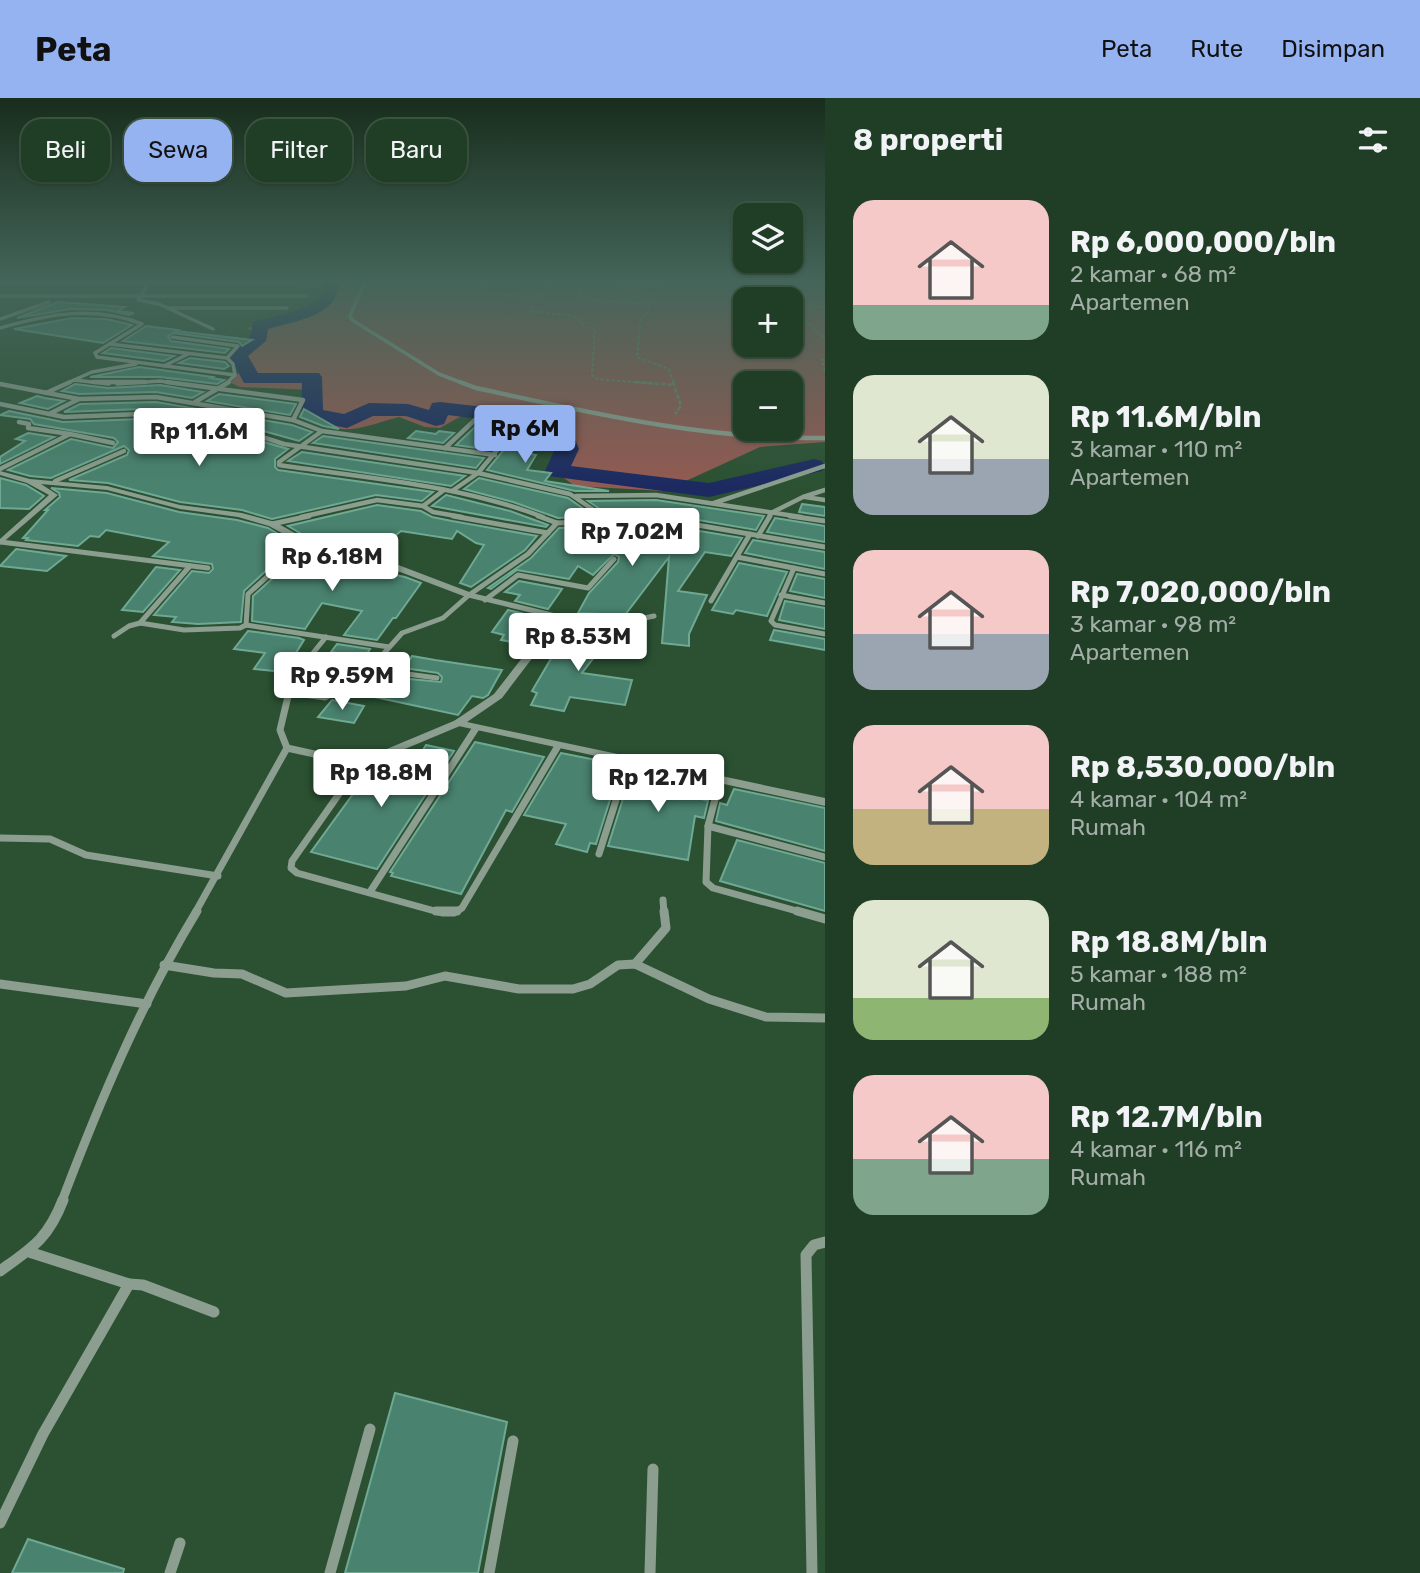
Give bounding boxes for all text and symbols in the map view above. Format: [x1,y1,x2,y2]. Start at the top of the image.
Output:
text: Peta [35,30,112,69]
text: Peta [1101,35,1152,63]
text: Rute [1190,35,1243,63]
text: Disimpan [1281,35,1385,63]
chip: Beli [21,119,110,182]
chip: Sewa [124,119,232,182]
chip: Filter [246,119,352,182]
chip: Baru [366,119,467,182]
icon: filters [1354,121,1392,159]
text: 8 properti [853,122,1003,158]
map controls [733,203,803,441]
button: layers [733,203,803,273]
text: Rp 6,000,000/bln [1070,224,1336,260]
icon: home [909,228,993,312]
text: 2 kamar · 68 m² [1070,260,1236,288]
button: + [733,287,803,357]
text: Apartemen [1070,288,1190,316]
button: − [733,371,803,441]
text: Rp 11.6M/bln [1070,399,1261,435]
icon: home [909,403,993,487]
pin: Rp 6M [476,406,574,465]
pin: Rp 11.6M [127,408,271,468]
text: Rp 6M [490,414,560,442]
text: Rp 11.6M [150,417,248,445]
text: 3 kamar · 110 m² [1070,435,1242,463]
text: Apartemen [1070,463,1190,491]
pin: Rp 7.02M [560,508,704,568]
text: Rp 7.02M [580,517,684,545]
pin: Rp 6.18M [260,533,404,593]
text: Rp 6.18M [281,542,383,570]
text: Rp 7,020,000/bln [1070,574,1331,610]
icon: home [909,578,993,662]
text: 3 kamar · 98 m² [1070,610,1236,638]
pin: Rp 8.53M [506,614,650,673]
text: Rp 8.53M [525,622,631,650]
text: Apartemen [1070,638,1190,666]
pin: Rp 9.59M [270,652,414,712]
text: Rp 9.59M [290,661,394,689]
text: Rp 8,530,000/bln [1070,749,1335,785]
pin: Rp 18.8M [309,750,453,809]
icon: home [909,753,993,837]
pin: Rp 12.7M [586,754,730,814]
text: Rp 18.8M [329,758,433,786]
text: Rp 12.7M [608,763,708,791]
text: 4 kamar · 104 m² [1070,785,1247,813]
text: Rumah [1070,813,1146,841]
text: Rp 18.8M/bln [1070,924,1268,960]
icon: home [909,928,993,1012]
text: 5 kamar · 188 m² [1070,960,1247,988]
text: Rumah [1070,988,1146,1016]
text: Rp 12.7M/bln [1070,1099,1263,1135]
icon: home [909,1103,993,1187]
text: 4 kamar · 116 m² [1070,1135,1242,1163]
text: Rumah [1070,1163,1146,1191]

